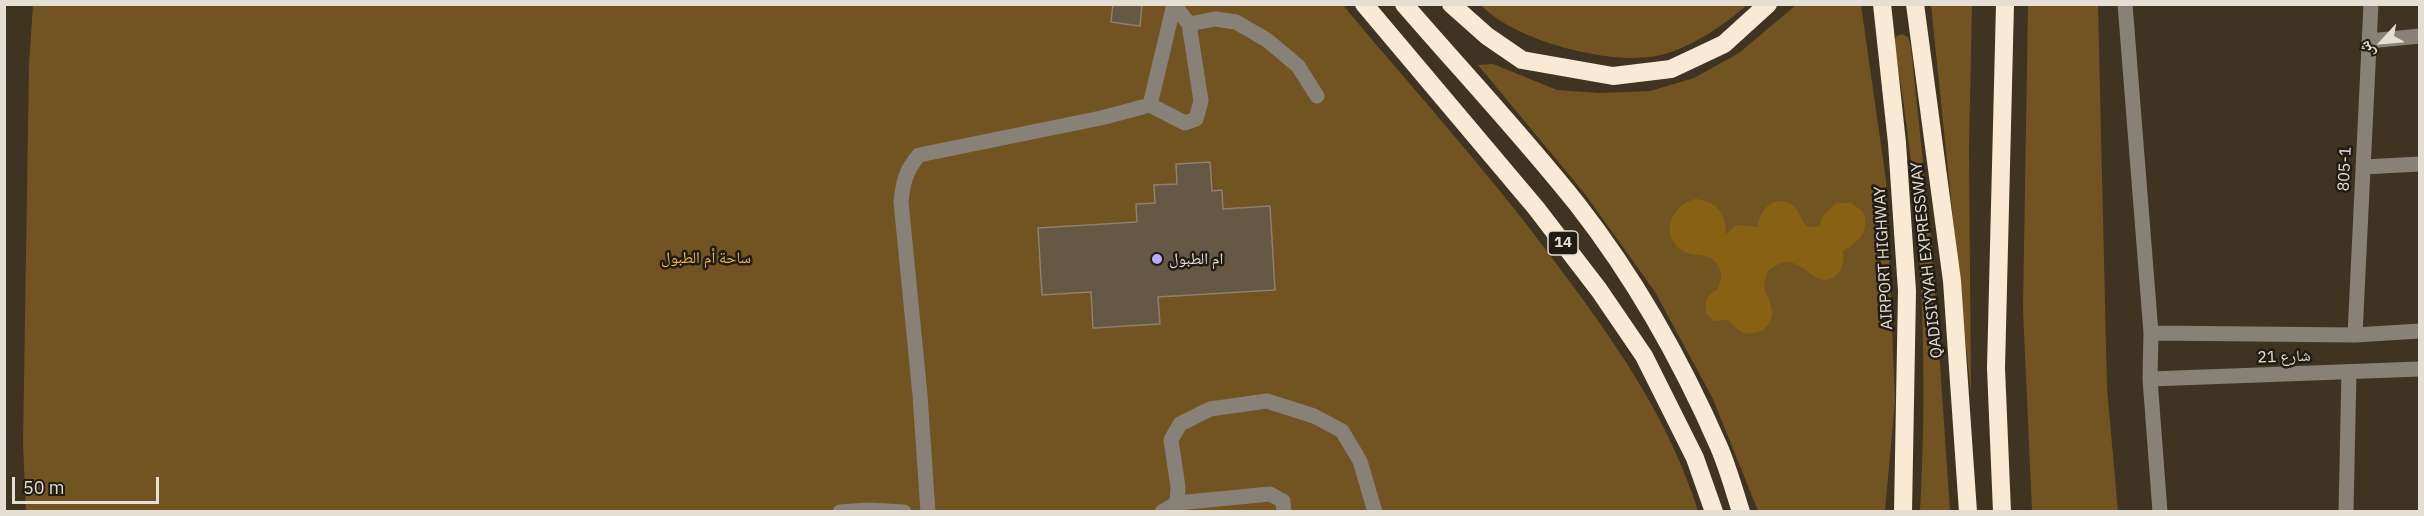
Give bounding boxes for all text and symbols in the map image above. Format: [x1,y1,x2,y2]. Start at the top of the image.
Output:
north arrow [2352,12,2412,72]
text: ش [2353,38,2379,62]
street label: 805-1 [2334,146,2356,192]
street label: QADISIYYAH EXPRESSWAY [1907,161,1947,359]
street label: AIRPORT HIGHWAY [1871,186,1897,330]
road number: 14 [1548,231,1578,255]
park label: ساحة أم الطبول [661,248,751,268]
place label: ام الطبول [1169,249,1223,269]
marker: ام الطبول [1150,252,1164,266]
street label: شارع 21 [2257,346,2311,368]
scale bar [15,465,162,503]
text: 50 m [23,476,65,499]

